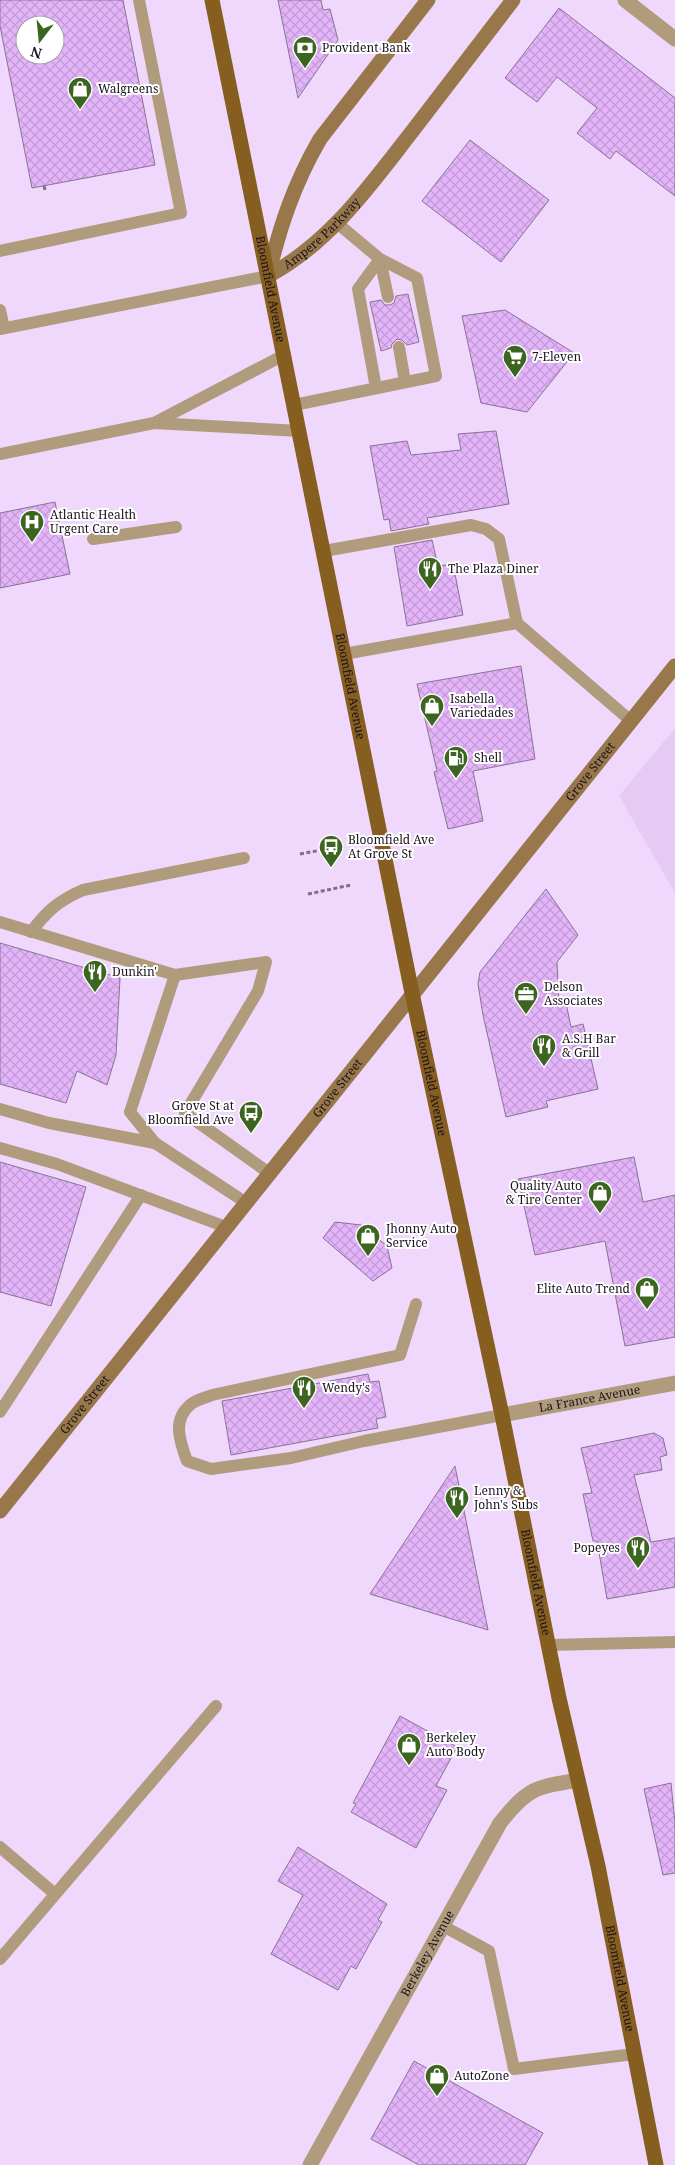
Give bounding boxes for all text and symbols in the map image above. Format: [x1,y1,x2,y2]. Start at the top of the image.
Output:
north arrow [15,15,65,65]
bank icon: Provident Bank [292,35,318,69]
place label: Provident Bank [322,39,412,56]
text: N [28,42,44,64]
shop icon: Walgreens [67,76,93,110]
place label: Walgreens [98,80,158,97]
street label: Ampere Parkway [280,194,364,273]
street label: Bloomfield Avenue [252,234,290,344]
supermarket icon: 7-Eleven [502,344,528,378]
place label: 7-Eleven [532,348,581,365]
place label: Atlantic Health Urgent Care [50,506,137,537]
hospital icon: Atlantic Health Urgent Care [19,509,45,543]
restaurant icon: The Plaza Diner [417,556,443,590]
place label: The Plaza Diner [448,560,539,577]
street label: Bloomfield Avenue [332,631,370,741]
place label: Isabella Variedades [450,690,513,721]
shop icon: Isabella Variedades [419,693,445,727]
street label: Grove Street [561,738,619,805]
fuel station icon: Shell [443,745,469,779]
place label: Shell [474,749,502,766]
place label: Bloomfield Ave At Grove St [348,831,434,862]
bus stop icon: Bloomfield Ave At Grove St [318,834,344,868]
restaurant icon: Dunkin' [82,959,108,993]
place label: Dunkin' [112,963,157,980]
place label: Delson Associates [544,978,603,1009]
office icon: Delson Associates [513,981,539,1015]
street label: Bloomfield Avenue [412,1028,451,1138]
place label: A.S.H Bar & Grill [562,1030,616,1061]
restaurant icon: A.S.H Bar & Grill [531,1033,557,1067]
street label: Grove Street [308,1055,366,1121]
place label: Grove St at Bloomfield Ave [148,1097,234,1128]
bus stop icon: Grove St at Bloomfield Ave [238,1100,264,1134]
place label: Quality Auto & Tire Center [506,1177,582,1208]
shop icon: Quality Auto & Tire Center [587,1180,613,1214]
place label: Jhonny Auto Service [385,1220,457,1251]
shop icon: Jhonny Auto Service [355,1223,381,1257]
shop icon: Elite Auto Trend [634,1276,660,1310]
place label: Elite Auto Trend [537,1280,631,1297]
street label: Grove Street [56,1371,113,1438]
restaurant icon: Wendy's [291,1375,317,1409]
place label: Wendy's [322,1379,370,1396]
street label: La France Avenue [537,1381,642,1416]
place label: Lenny & John's Subs [473,1482,538,1513]
restaurant icon: Lenny & John's Subs [444,1485,470,1519]
street label: Bloomfield Avenue [517,1527,555,1637]
restaurant icon: Popeyes [625,1535,651,1569]
place label: Popeyes [573,1539,620,1556]
place label: Berkeley Auto Body [426,1729,485,1760]
shop icon: Berkeley Auto Body [396,1732,422,1766]
street label: Berkeley Avenue [396,1907,458,1999]
street label: Bloomfield Avenue [602,1923,639,2033]
shop icon: AutoZone [424,2063,450,2097]
place label: AutoZone [454,2067,509,2084]

